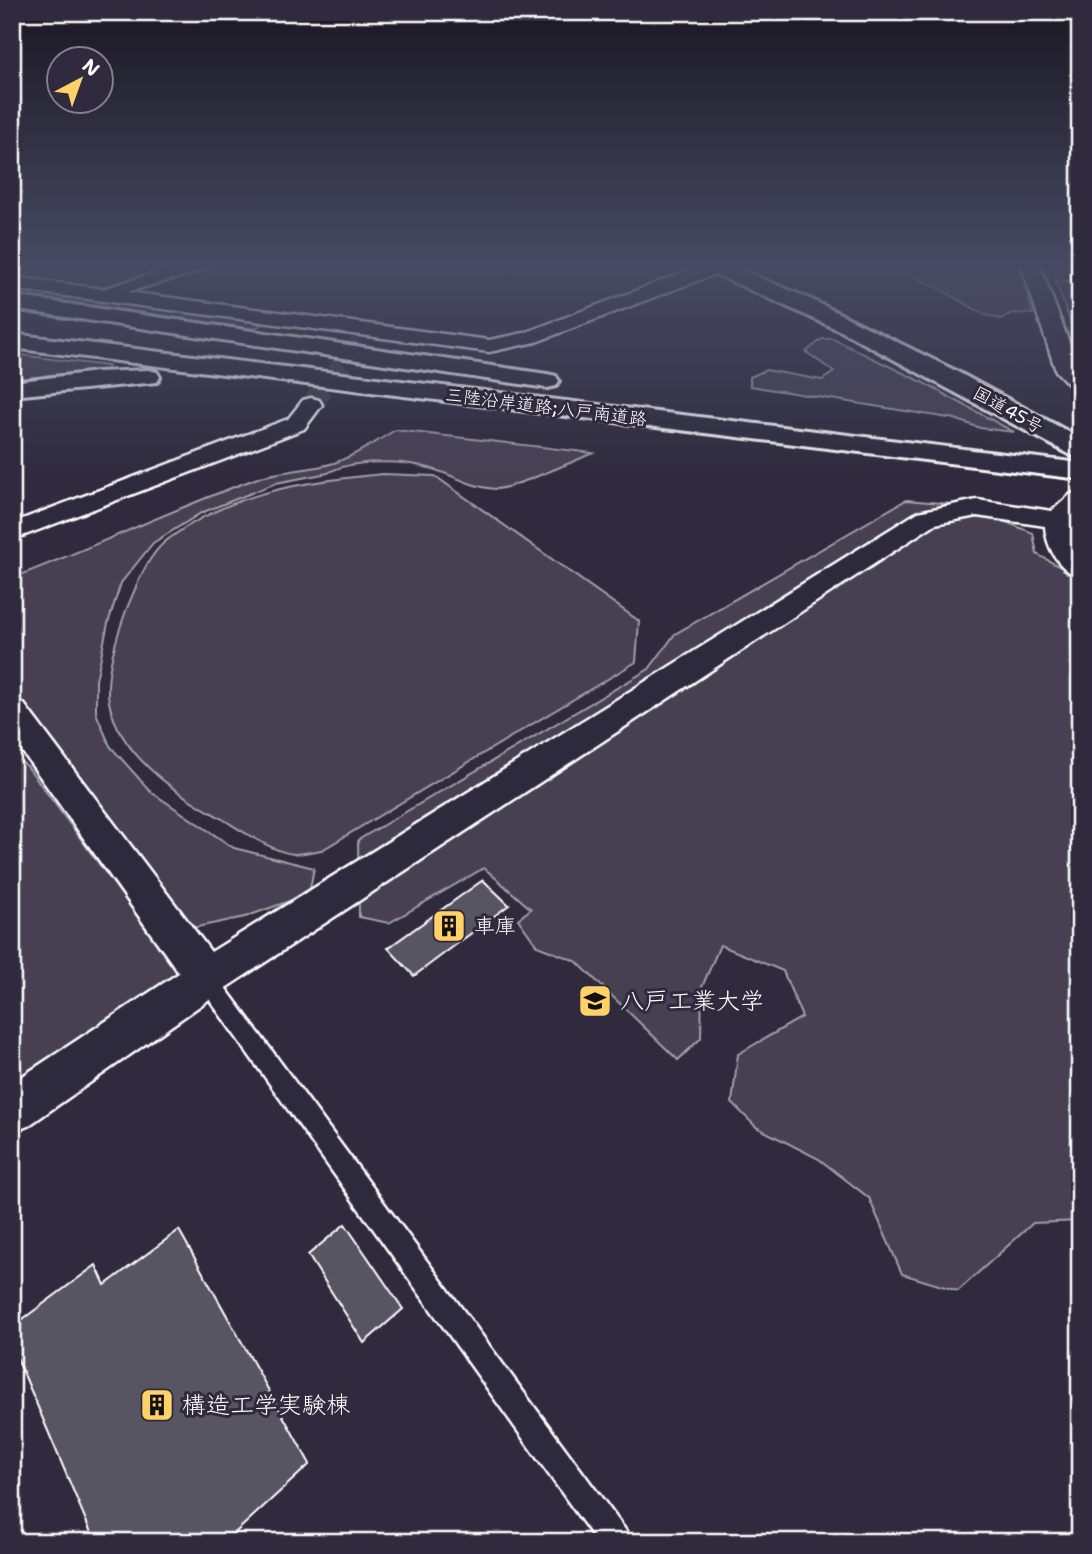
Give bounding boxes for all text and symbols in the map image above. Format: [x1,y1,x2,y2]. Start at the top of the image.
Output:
north arrow [46,46,116,116]
text: N [77,53,105,82]
street label: 国道45号 [968,381,1048,439]
street label: 三陸沿岸道路;八戸南道路 [444,383,648,431]
building icon: 車庫 [430,907,468,945]
place label: 車庫 [474,912,516,940]
school or university icon: 八戸工業大学 [576,982,614,1020]
place label: 八戸工業大学 [620,985,764,1017]
building icon: 構造工学実験棟 [138,1386,176,1424]
place label: 構造工学実験棟 [182,1389,350,1421]

